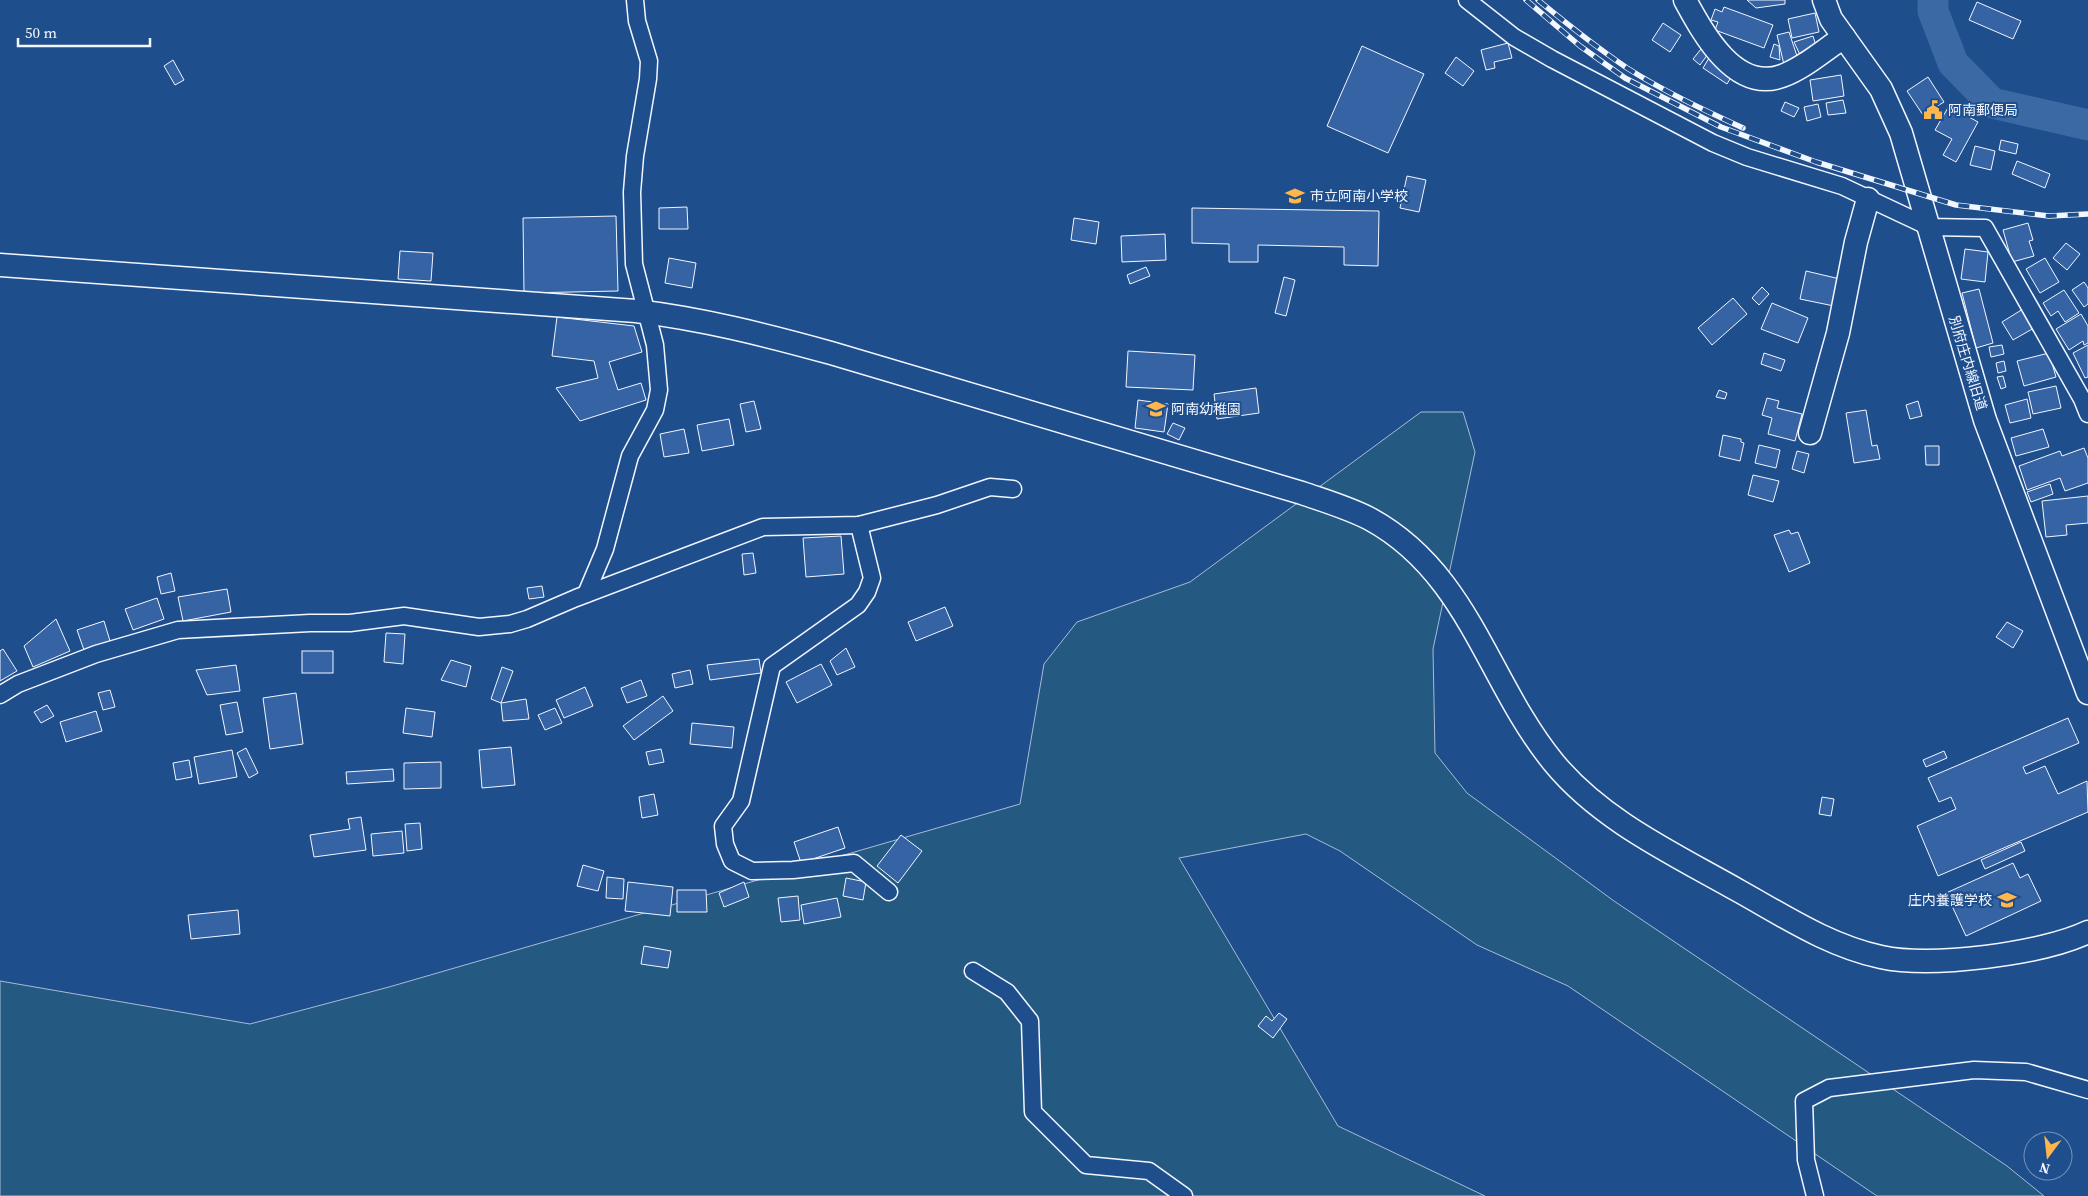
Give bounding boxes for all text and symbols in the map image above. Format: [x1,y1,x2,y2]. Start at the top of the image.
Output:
scale bar [18,15,150,47]
text: 50 m [25,22,57,43]
public building icon: 阿南郵便局 [1922,99,1944,121]
place label: 阿南郵便局 [1948,100,2018,120]
school or university icon: 市立阿南小学校 [1284,185,1306,207]
place label: 市立阿南小学校 [1310,186,1408,206]
street label: 別府庄内線旧道 [1944,313,1992,413]
school or university icon: 阿南幼稚園 [1145,398,1167,420]
place label: 阿南幼稚園 [1171,399,1241,419]
school or university icon: 庄内養護学校 [1996,889,2018,911]
place label: 庄内養護学校 [1908,890,1992,910]
north arrow [2023,1131,2073,1181]
text: N [2037,1158,2052,1180]

